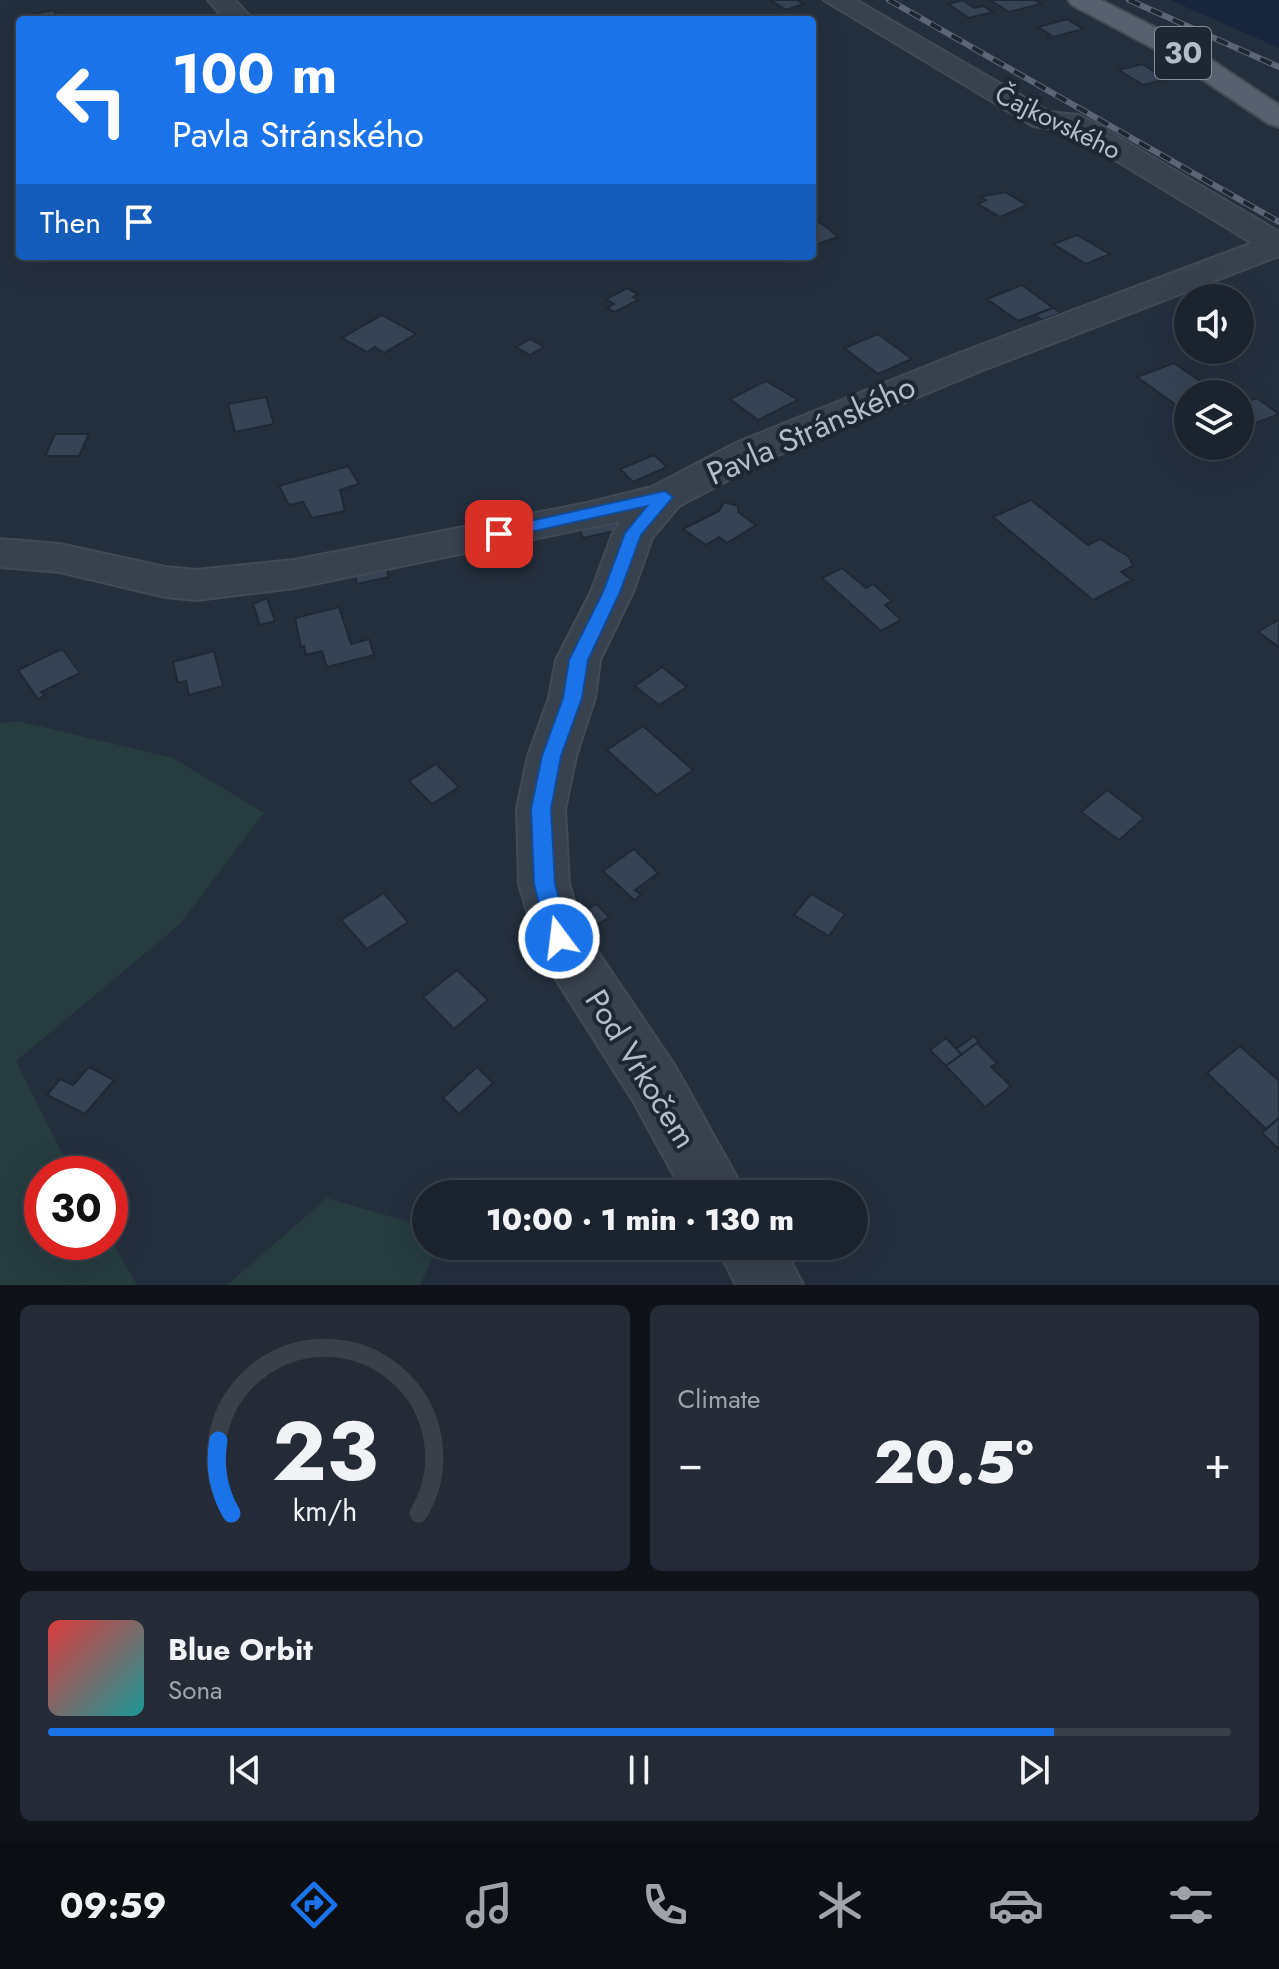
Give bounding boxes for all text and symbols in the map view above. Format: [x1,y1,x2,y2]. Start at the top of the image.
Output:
road number: 30 [1155,27,1211,79]
text: 100 m [172,33,337,114]
icon: left [40,48,144,152]
street label: Čajkovského [989,75,1127,169]
text: Pavla Stránského [172,108,424,160]
icon: arrive [117,200,161,244]
text: Then [40,201,101,244]
map controls [1174,284,1254,460]
button: sound [1174,284,1254,364]
street label: Pavla Stránského [699,363,923,497]
button: layers [1174,380,1254,460]
pin [465,500,533,568]
icon: arrive [477,512,521,556]
position arrow [517,896,601,980]
street label: Pod Vrkočem [574,981,708,1157]
speed limit sign: 30 [24,1156,128,1260]
text: 10:00 · 1 min · 130 m [486,1198,794,1241]
text: Climate [678,1380,760,1418]
text: 23 [272,1391,378,1511]
text: 20.5° [874,1419,1034,1506]
text: − [678,1431,703,1495]
text: + [1204,1431,1231,1495]
text: km/h [292,1490,357,1532]
text: Blue Orbit [168,1628,313,1671]
text: Sona [168,1671,223,1709]
icon: previous [223,1748,267,1792]
icon: pause [617,1748,661,1792]
icon: next [1012,1748,1056,1792]
icon: directions [286,1877,342,1933]
icon: music [461,1877,517,1933]
icon: phone [637,1877,693,1933]
icon: climate [812,1877,868,1933]
icon: car [988,1877,1044,1933]
icon: filters [1163,1877,1219,1933]
text: 09:59 [60,1879,167,1931]

